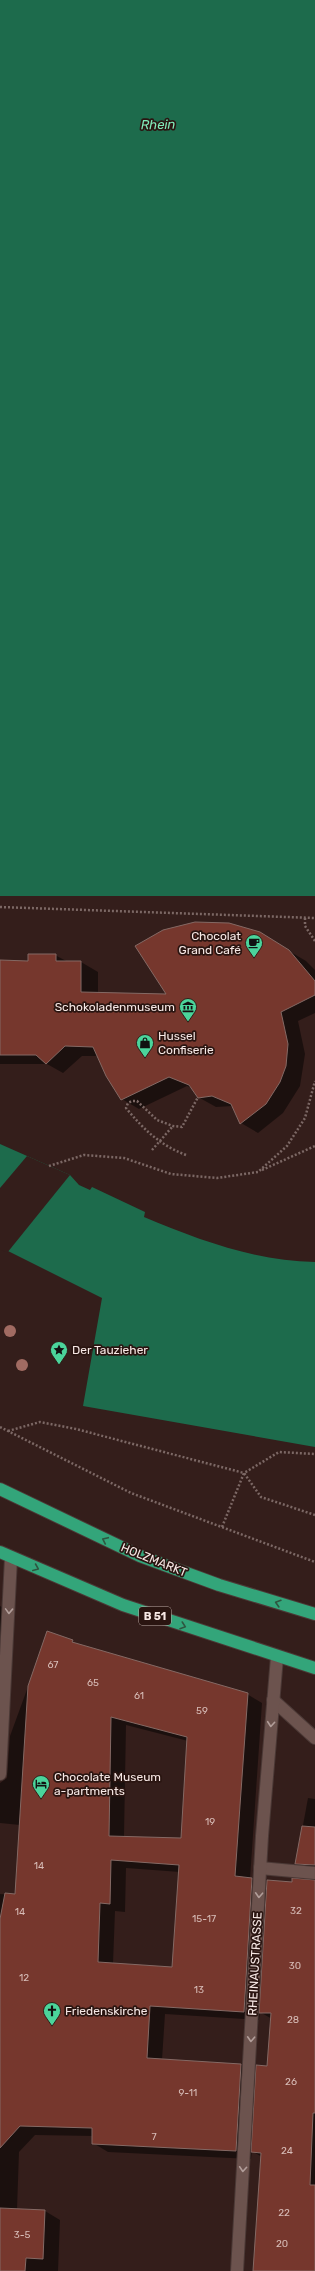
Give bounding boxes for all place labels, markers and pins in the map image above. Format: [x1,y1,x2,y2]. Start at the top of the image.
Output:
place label: Chocolat Grand Café [179,929,241,957]
cafe icon: Chocolat Grand Café [244,933,264,958]
museum icon: Schokoladenmuseum [178,997,198,1022]
place label: Schokoladenmuseum [55,1000,175,1014]
place label: Hussel Confiserie [158,1029,214,1057]
shop icon: Hussel Confiserie [135,1033,155,1058]
place icon: Der Tauzieher [49,1340,69,1365]
place label: Der Tauzieher [72,1343,148,1357]
place label: Chocolate Museum a-partments [54,1770,161,1798]
hotel icon: Chocolate Museum a-partments [31,1774,51,1799]
church icon: Friedenskirche [42,2001,62,2026]
place label: Friedenskirche [65,2004,148,2018]

